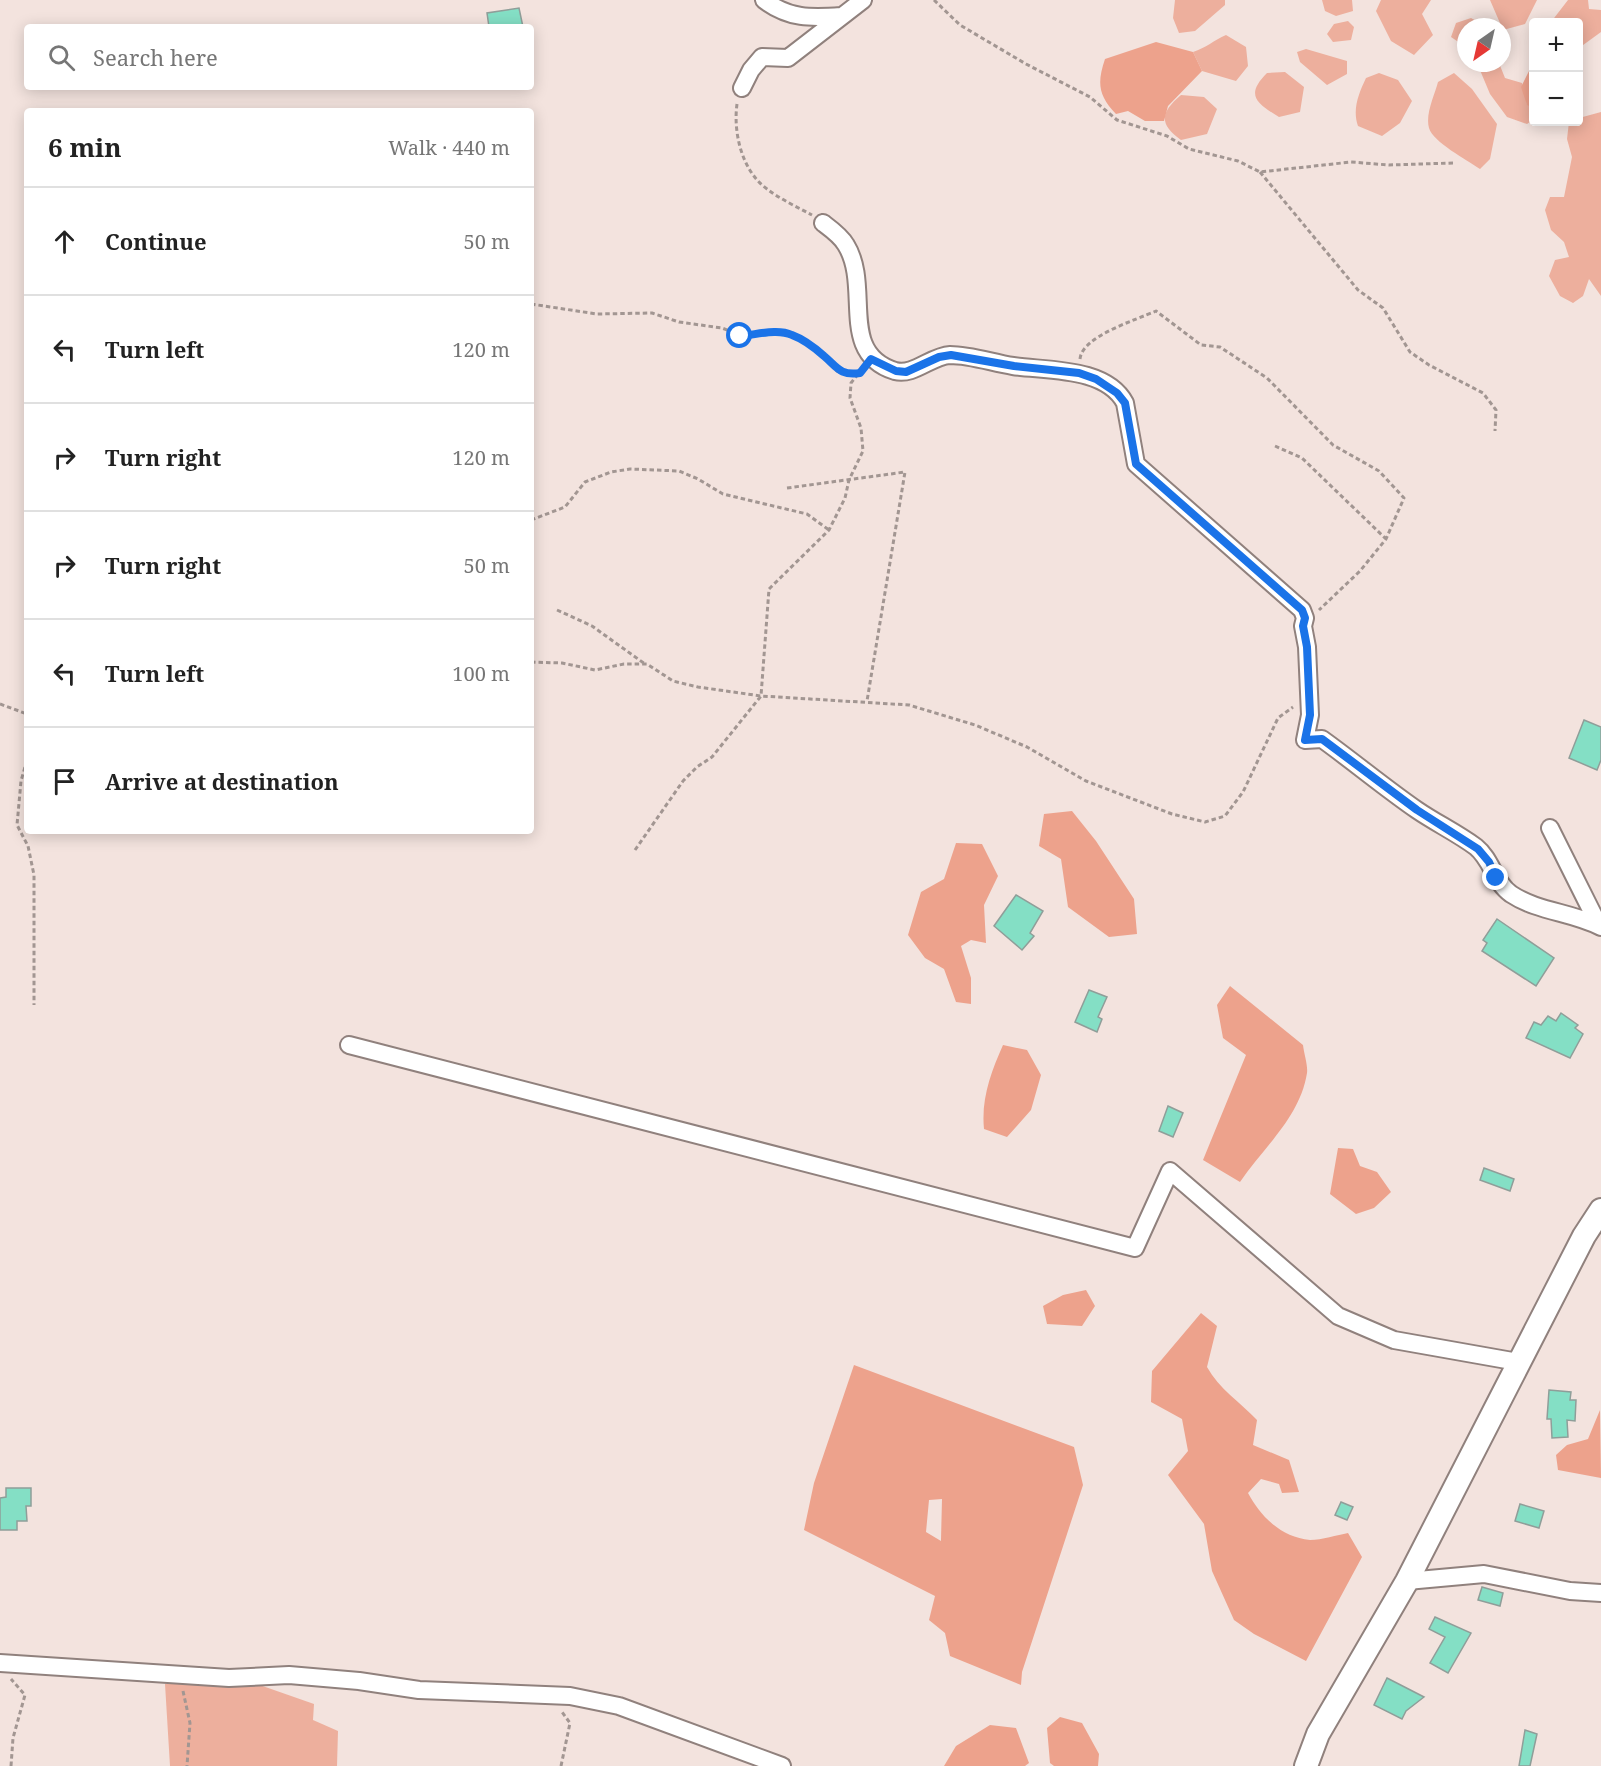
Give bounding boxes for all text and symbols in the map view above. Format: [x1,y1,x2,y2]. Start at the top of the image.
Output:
north arrow [1457,18,1511,72]
map controls [1529,18,1583,126]
button: + [1529,18,1583,72]
search box [24,24,534,90]
icon: search [45,41,78,74]
text: Search here [93,42,218,72]
button: − [1529,72,1583,126]
text: 6 min [48,129,122,165]
text: Walk · 440 m [388,134,510,161]
icon: ahead [48,225,81,258]
text: Continue [105,226,207,256]
text: 50 m [464,228,510,255]
route start [726,322,752,348]
icon: left [48,333,81,366]
text: Turn left [105,334,204,364]
text: 120 m [452,336,510,363]
icon: right [48,441,81,474]
text: Turn right [105,442,221,472]
text: 120 m [452,444,510,471]
icon: right [48,549,81,582]
text: Turn right [105,550,221,580]
text: 50 m [464,552,510,579]
icon: left [48,657,81,690]
text: Turn left [105,658,204,688]
text: 100 m [452,660,510,687]
icon: arrive [48,765,81,798]
text: Arrive at destination [105,766,339,796]
route end [1482,864,1508,890]

